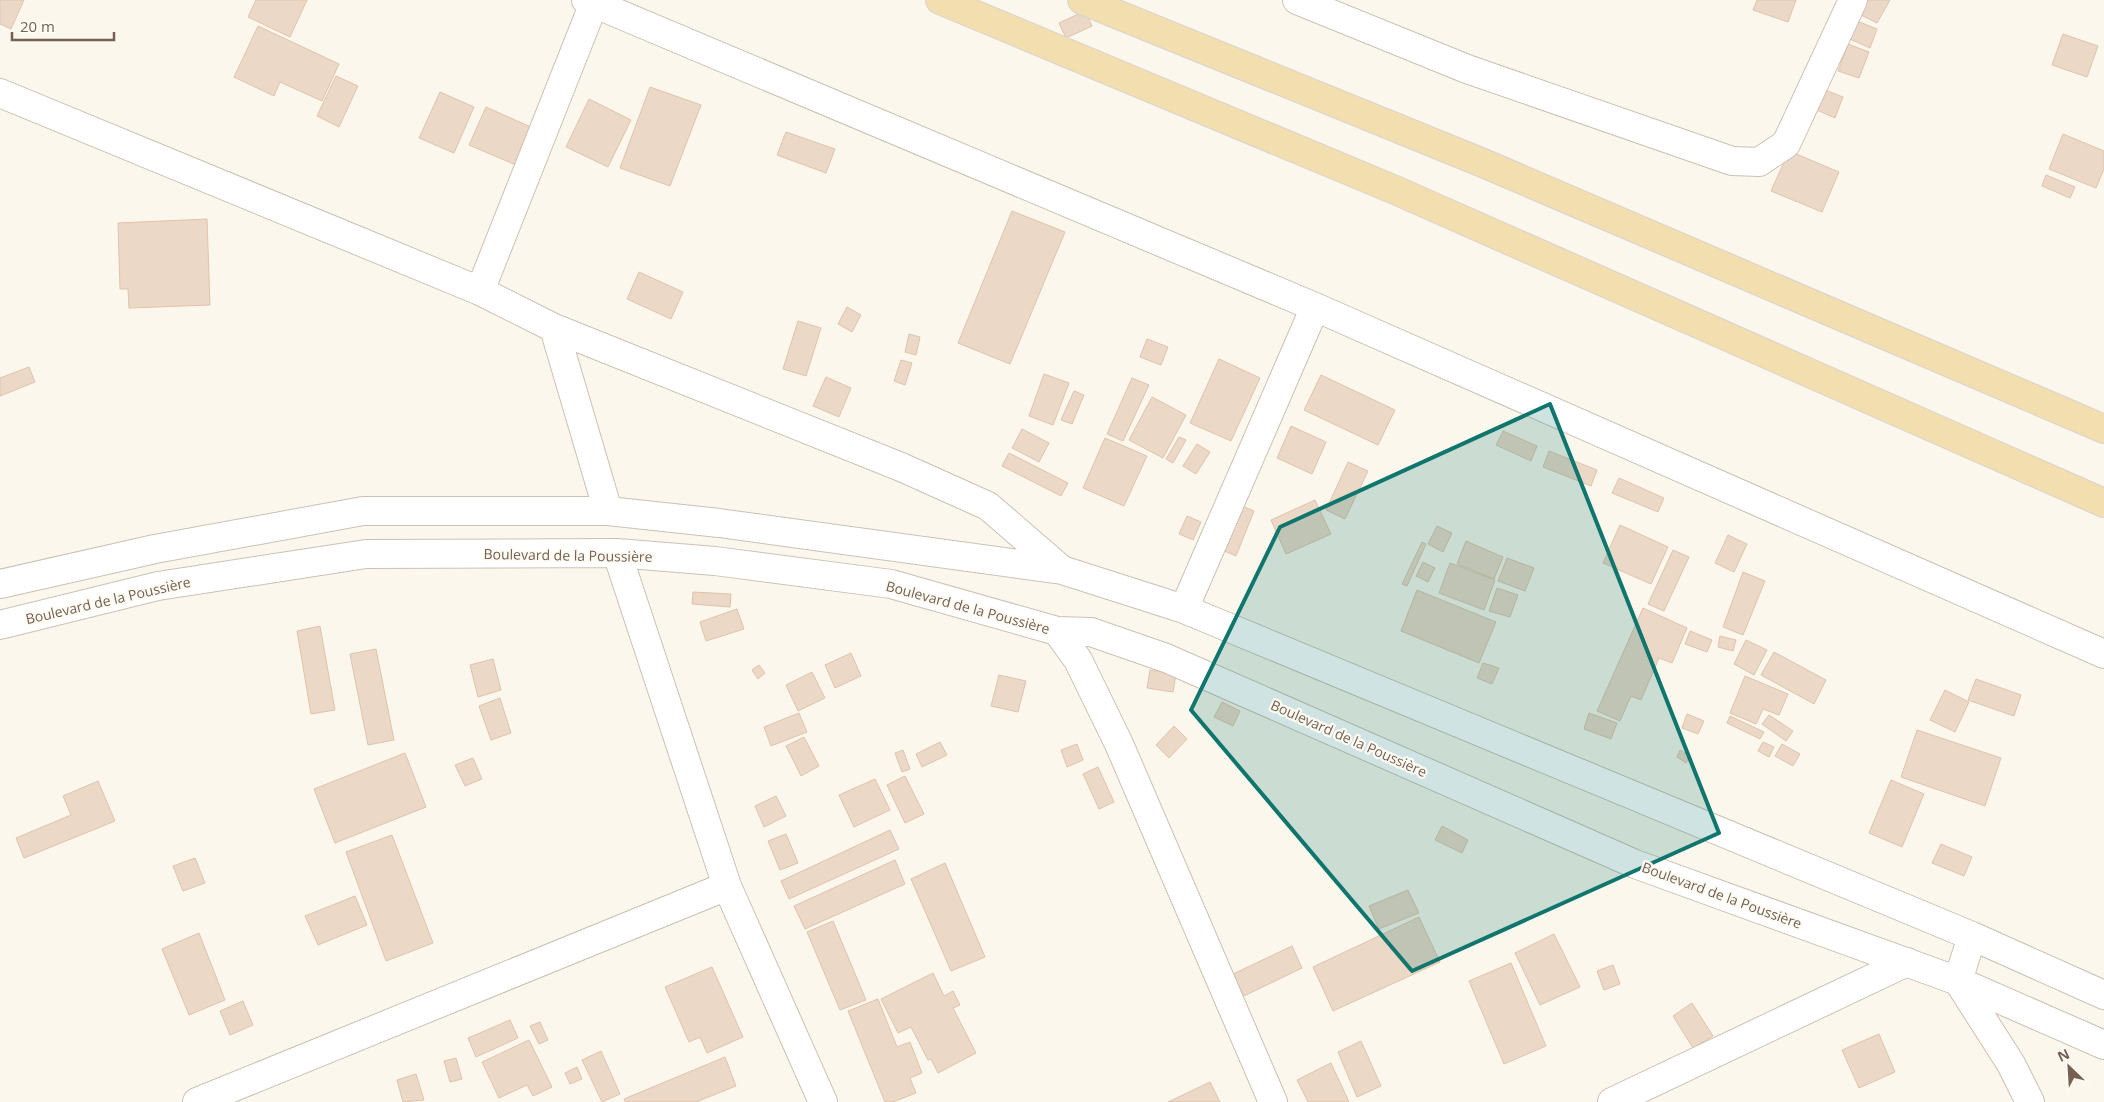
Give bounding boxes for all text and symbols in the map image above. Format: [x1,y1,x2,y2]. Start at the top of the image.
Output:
scale bar [12,10,115,42]
text: 20 m [20,16,55,36]
street label: Boulevard de la Poussière [483,544,653,566]
street label: Boulevard de la Poussière [24,572,193,628]
street label: Boulevard de la Poussière [884,576,1052,638]
street label: Boulevard de la Poussière [1268,695,1430,781]
street label: Boulevard de la Poussière [1639,857,1805,933]
north arrow [2044,1042,2094,1092]
text: N [2054,1044,2072,1066]

